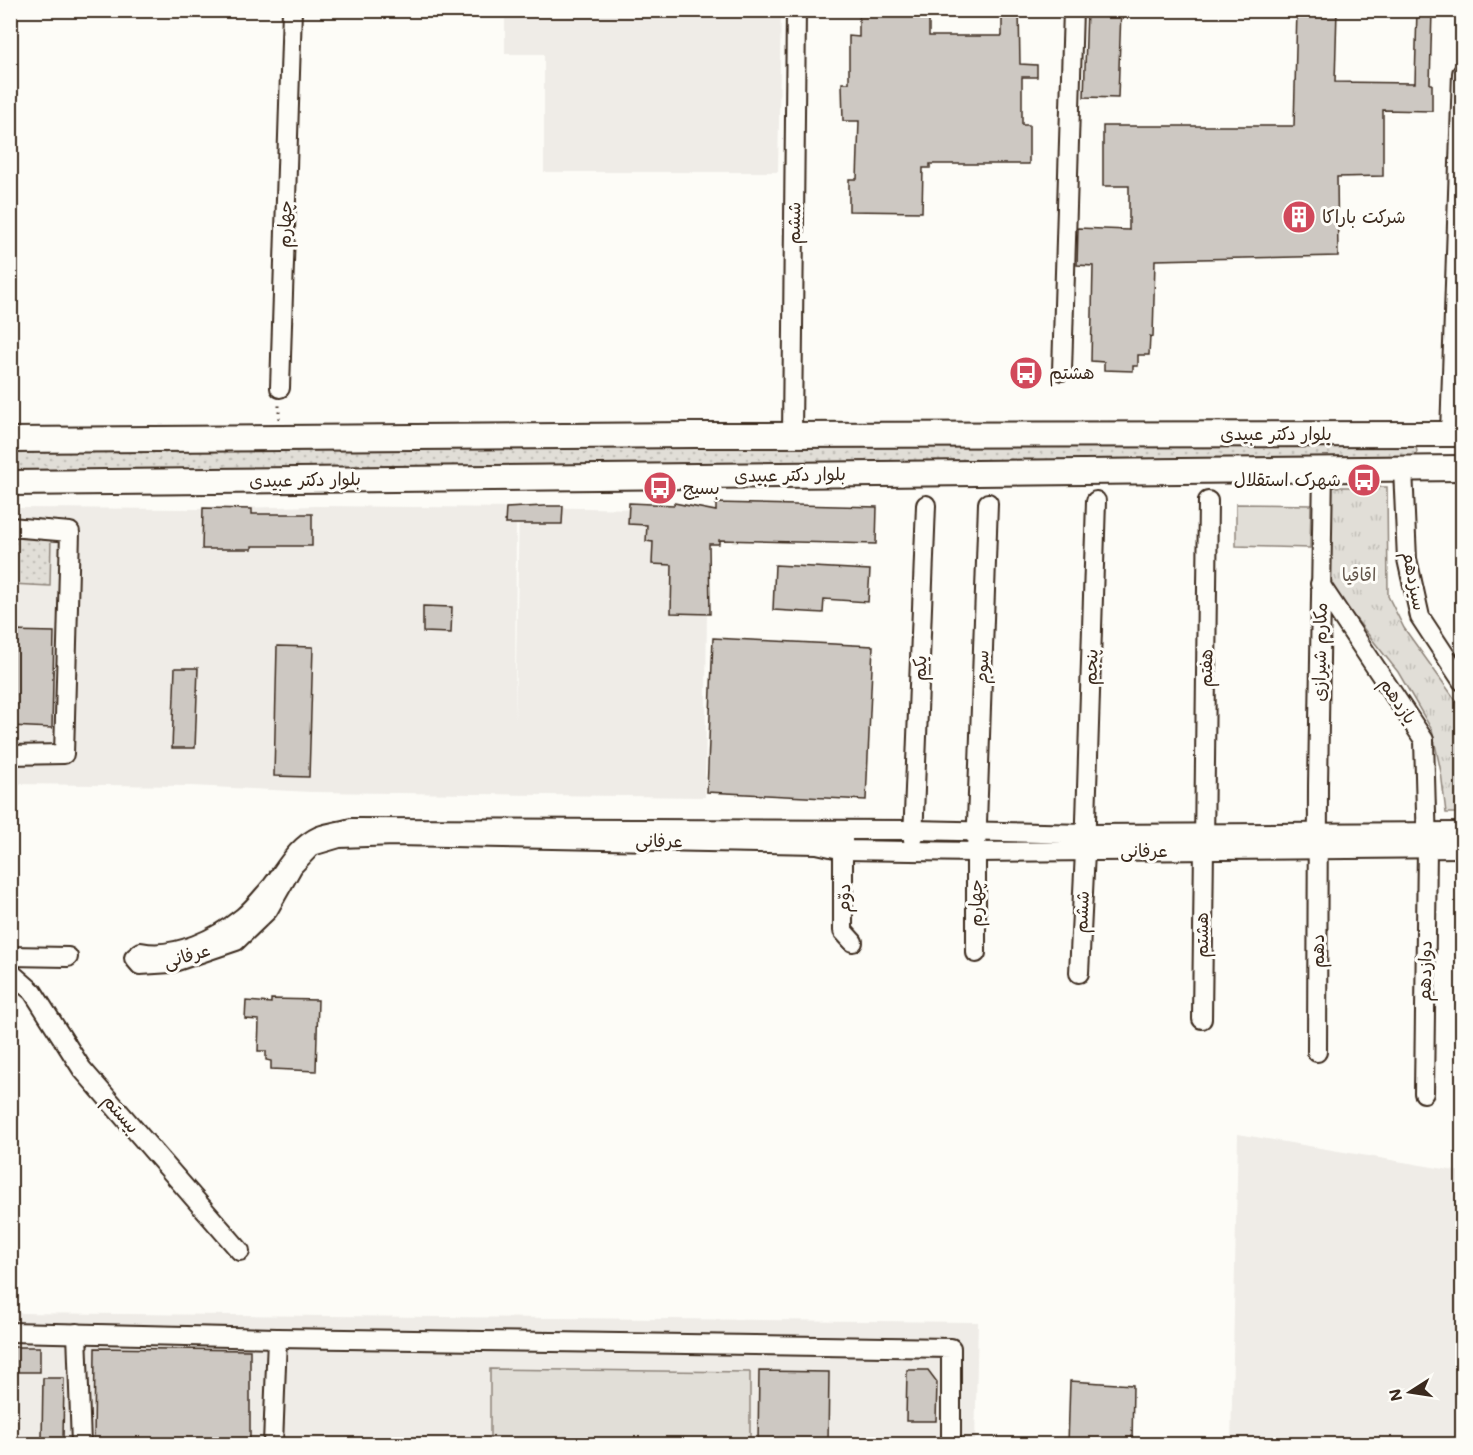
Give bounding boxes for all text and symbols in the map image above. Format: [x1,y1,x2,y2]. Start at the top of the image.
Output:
building icon: شرکت باراکا [1281,199,1317,235]
street label: چهارم [271,200,300,248]
street label: ششم [781,202,808,244]
place label: شرکت باراکا [1322,204,1406,228]
bus stop icon: هشتم [1008,355,1044,391]
place label: هشتم [1049,360,1095,387]
street label: بلوار دکتر عبیدی [1220,421,1332,445]
street label: بلوار دکتر عبیدی [734,461,846,487]
bus stop icon: شهرک استقلال [1346,462,1382,498]
street label: بلوار دکتر عبیدی [249,466,361,492]
place label: شهرک استقلال [1234,467,1341,491]
bus stop icon: بسیج [642,470,678,506]
place label: بسیج [683,475,720,500]
street label: سیزدهم [1395,549,1432,613]
park label: اقاقیا [1342,562,1376,586]
street label: مکارم شیرازی [1306,602,1335,702]
street label: پنجم [1077,648,1106,686]
street label: سوم [968,649,997,685]
street label: هفتم [1193,649,1220,688]
street label: یکم [907,655,934,681]
street label: یازدهم [1372,673,1423,730]
street label: عرفانی [635,828,683,852]
street label: عرفانی [1120,838,1168,862]
street label: چهارم [963,879,990,927]
street label: دوّم [831,883,858,913]
street label: ششم [1068,890,1097,934]
street label: هشتم [1189,912,1216,958]
street label: دهم [1305,934,1332,968]
street label: عرفانی [161,937,213,973]
street label: دوازدهم [1411,940,1440,1002]
street label: بیستم [96,1089,145,1140]
north arrow [1380,1362,1440,1422]
text: N [1383,1387,1406,1403]

